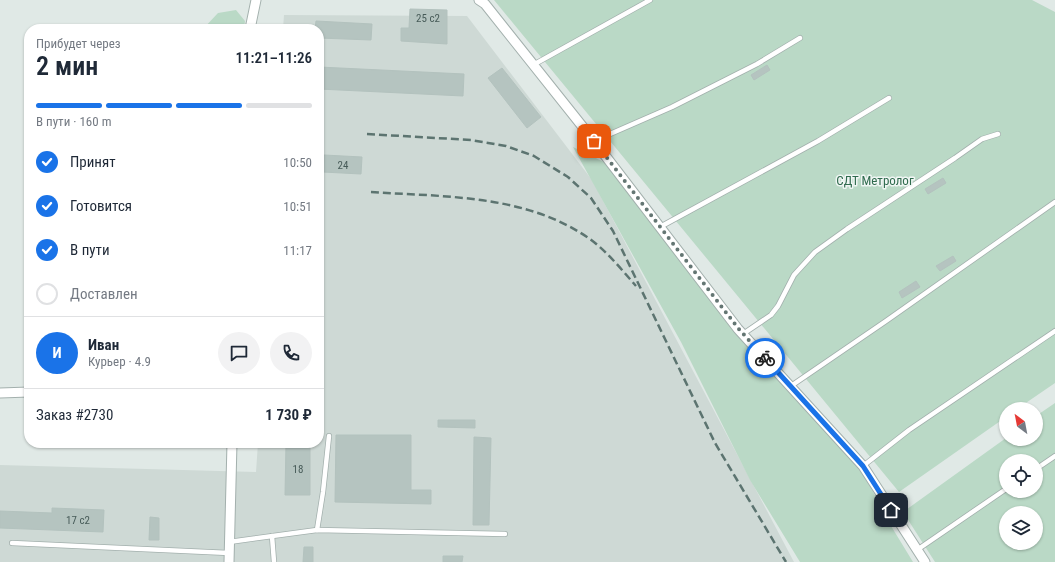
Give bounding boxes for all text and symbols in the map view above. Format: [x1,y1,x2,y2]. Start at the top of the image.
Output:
house number: 25 с2 [416,12,440,25]
text: Прибудет через [36,36,121,51]
text: 11:21–11:26 [235,49,312,67]
text: 2 мин [36,51,98,81]
text: В пути · 160 m [36,114,111,129]
pin [577,124,611,158]
icon: bag [583,130,605,152]
icon: check [36,151,58,173]
text: Принят [70,153,116,171]
text: 10:50 [283,155,312,170]
house number: 24 [338,159,349,172]
park label: СДТ Метролог [836,173,914,188]
icon: check [36,195,58,217]
text: Готовится [70,197,132,215]
text: 10:51 [283,199,312,214]
icon: check [36,239,58,261]
text: В пути [70,241,110,259]
text: 11:17 [283,243,312,258]
text: Доставлен [70,285,138,303]
button: chat [218,332,260,374]
button: phone [270,332,312,374]
text: Иван [88,336,119,354]
courier [745,338,785,378]
text: И [52,344,62,362]
icon: bike [754,347,776,369]
text: Курьер · 4.9 [88,354,151,369]
north arrow [999,402,1043,446]
map controls [999,402,1043,550]
text: Заказ #2730 [36,406,113,424]
text: 1 730 ₽ [265,406,312,424]
button: locate [999,454,1043,498]
house number: 18 [293,463,303,476]
pin [874,493,908,527]
icon: home [880,499,902,521]
button: layers [999,506,1043,550]
house number: 17 с2 [66,514,90,527]

